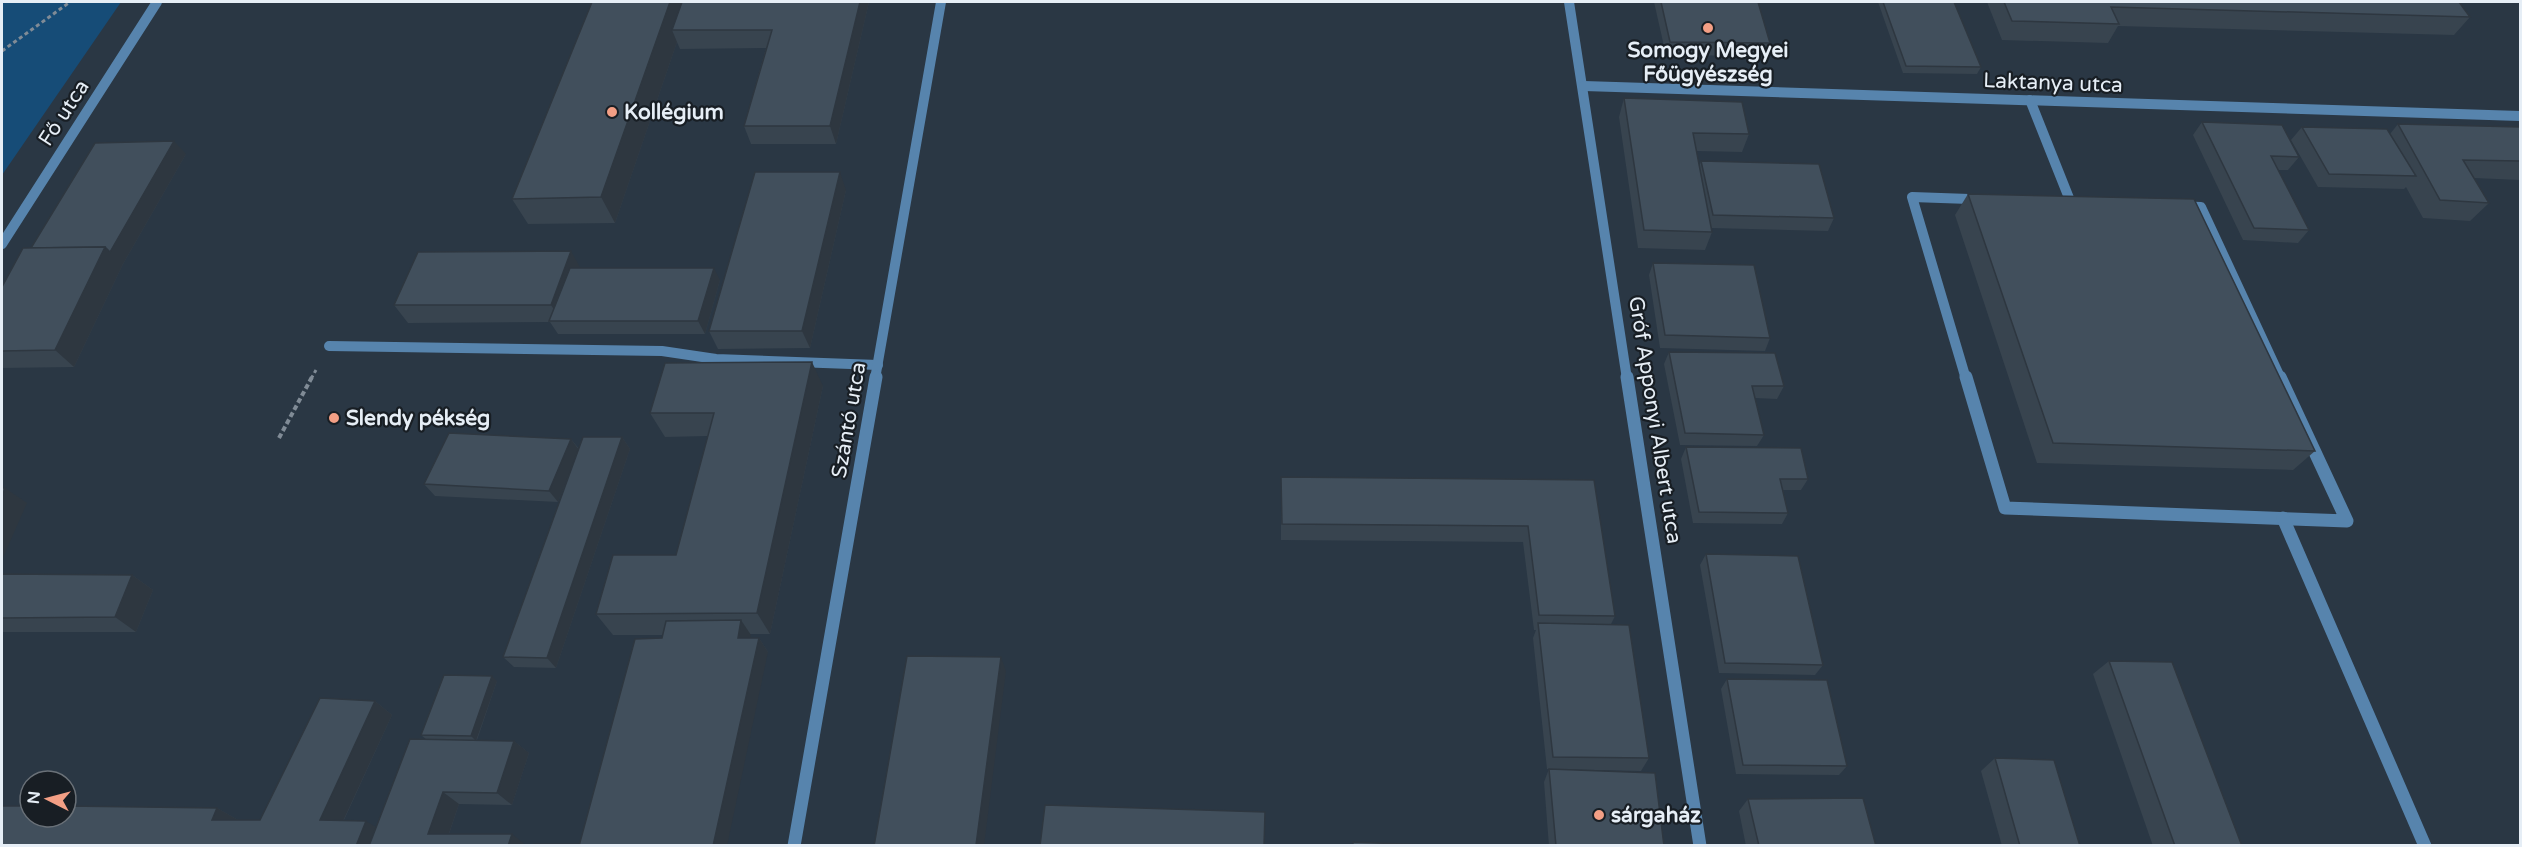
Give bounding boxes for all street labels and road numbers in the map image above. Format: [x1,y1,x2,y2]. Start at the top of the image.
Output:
street label: Laktanya utca [1983,68,2123,98]
street label: Fő utca [33,75,95,151]
street label: Gróf Apponyi Albert utca [1623,294,1687,546]
street label: Szántó utca [826,360,872,480]

